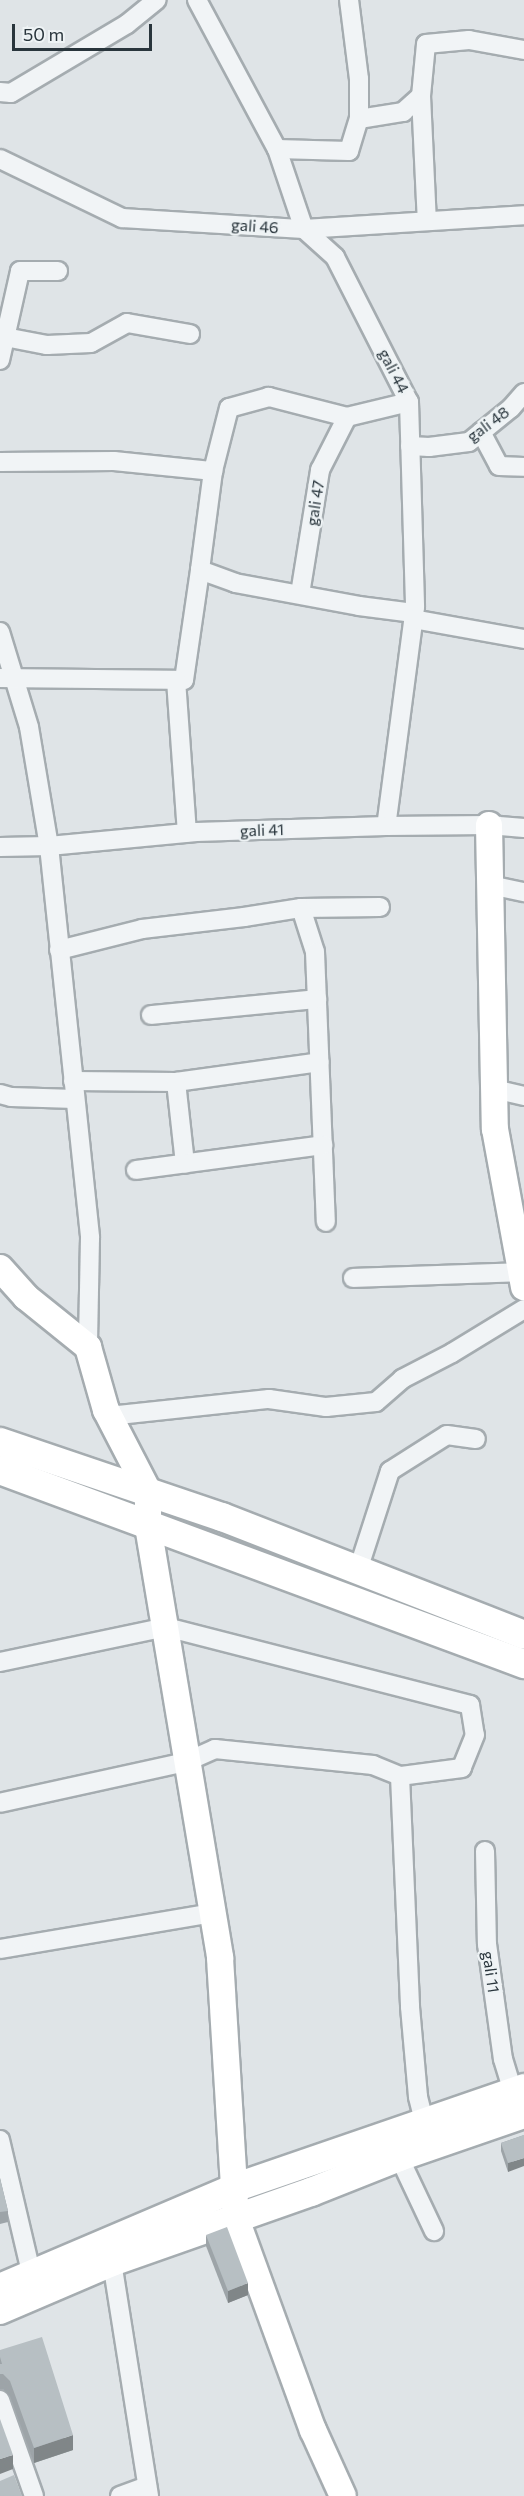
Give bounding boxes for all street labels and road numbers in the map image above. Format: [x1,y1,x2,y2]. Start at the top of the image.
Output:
street label: gali 46 [231,215,279,237]
street label: gali 44 [375,346,413,396]
street label: gali 48 [463,402,513,446]
street label: gali 47 [302,479,328,527]
street label: gali 41 [240,820,284,840]
street label: gali 11 [479,1950,503,1994]

